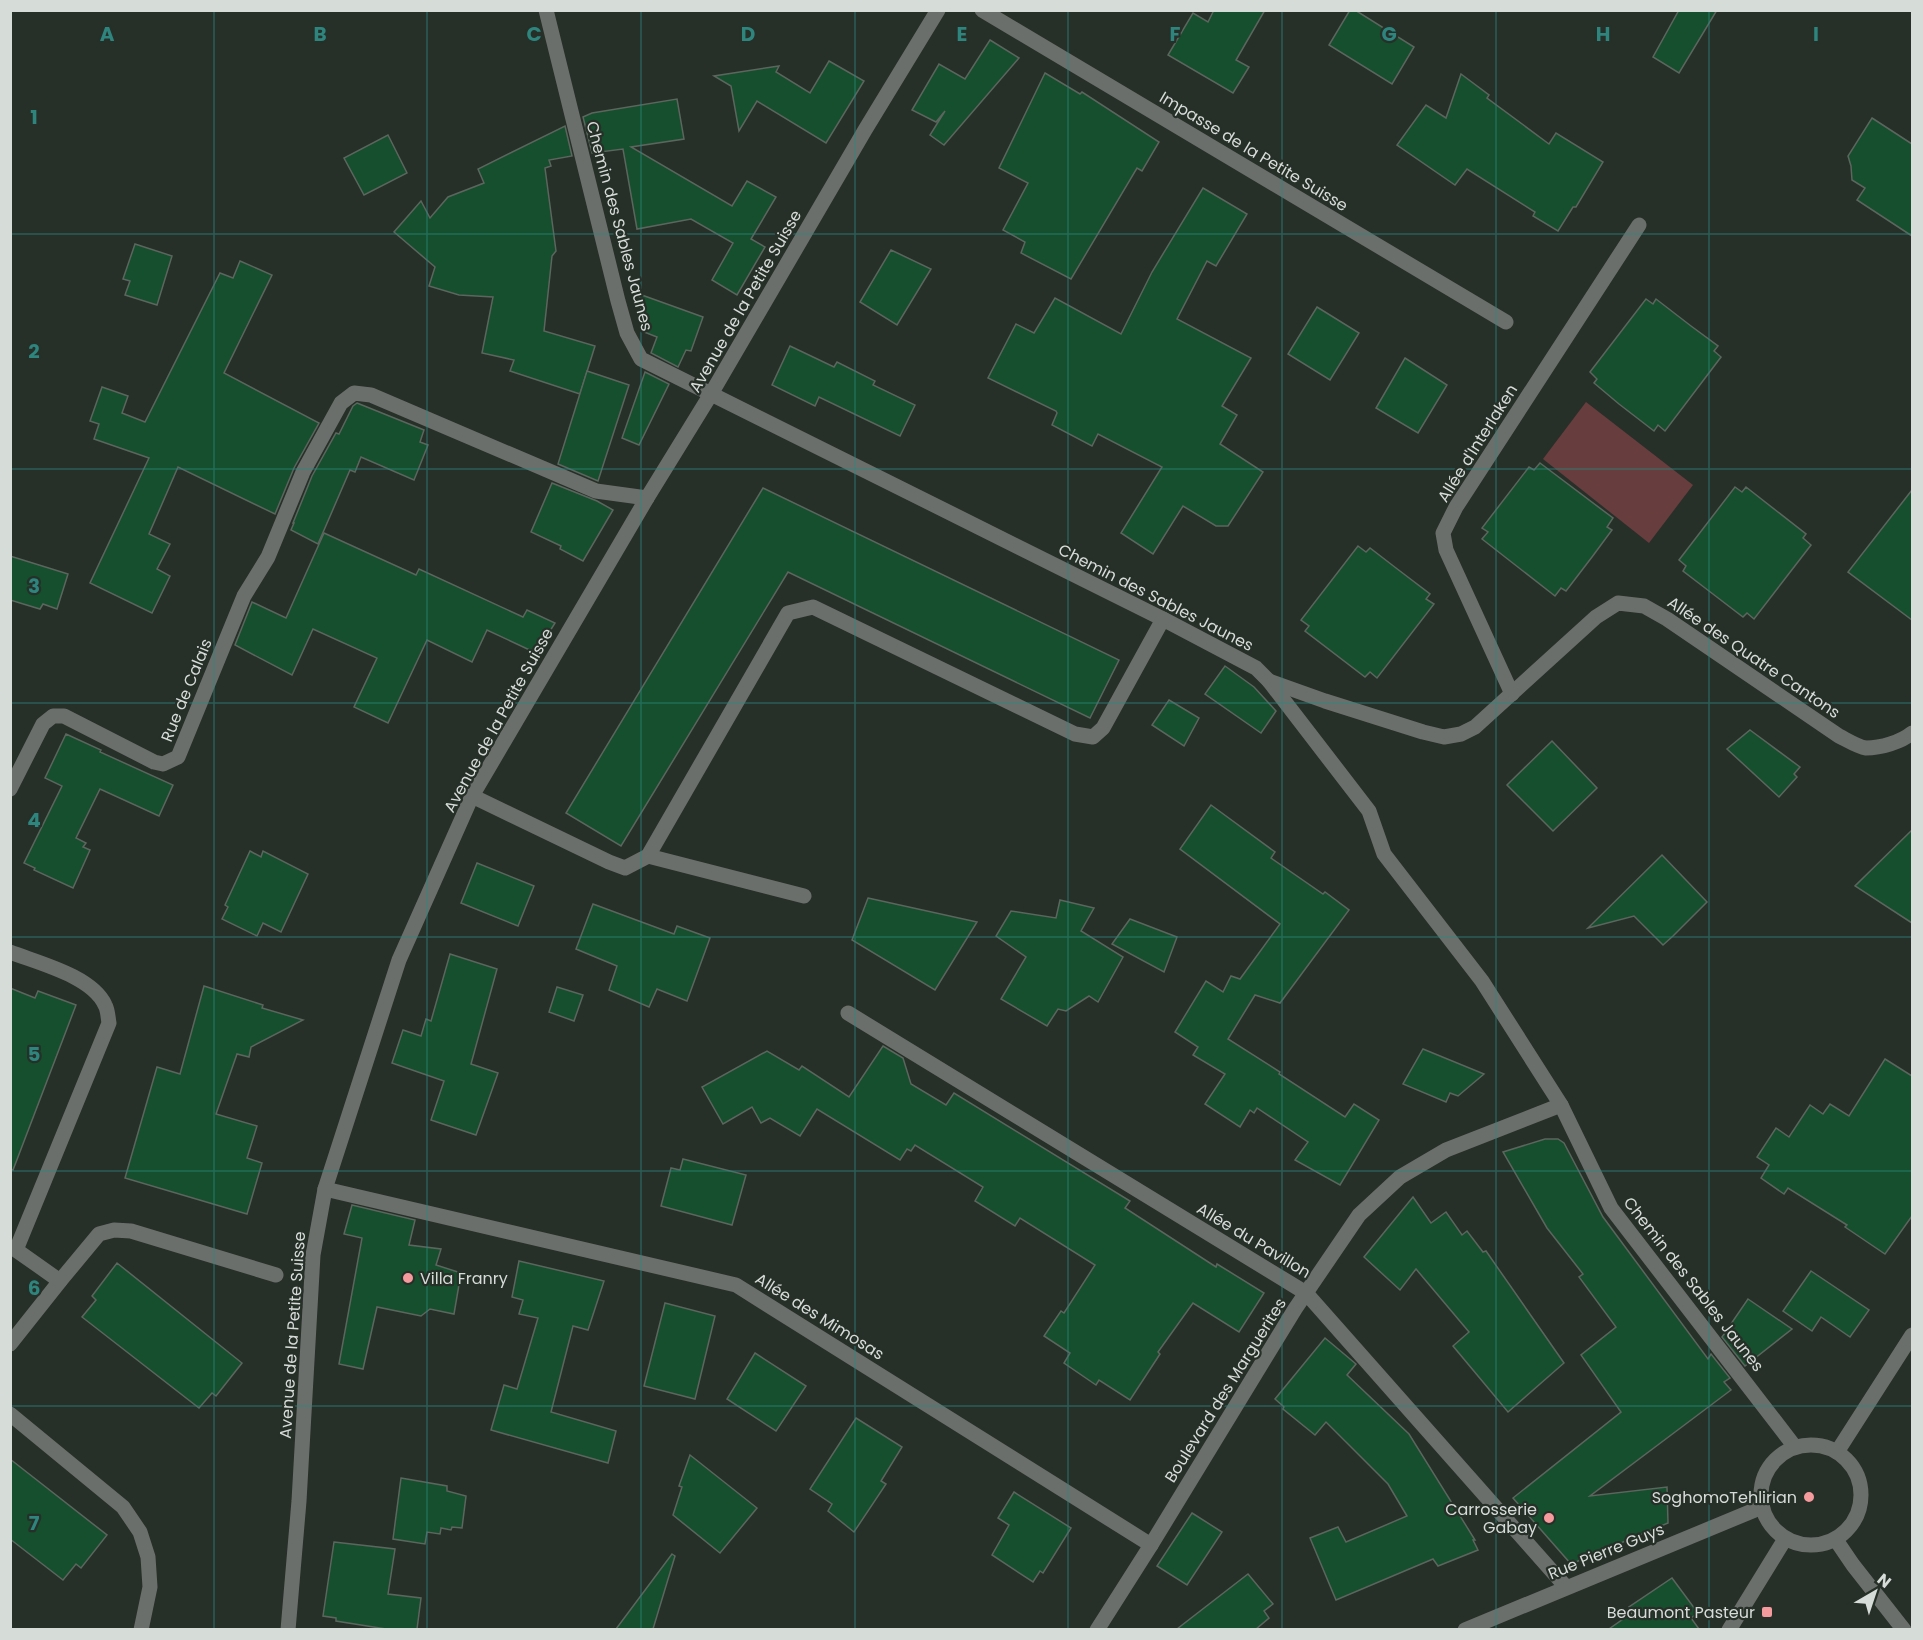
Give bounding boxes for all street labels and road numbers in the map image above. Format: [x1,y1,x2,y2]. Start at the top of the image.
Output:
street label: Impasse de la Petite Suisse [1155,86,1352,217]
street label: Chemin des Sables Jaunes [580,119,659,334]
street label: Avenue de la Petite Suisse [684,206,807,397]
street label: Allée d'Interlaken [1432,380,1523,507]
street label: Chemin des Sables Jaunes [1054,538,1257,657]
street label: Allée des Quatre Cantons [1663,591,1845,724]
street label: Avenue de la Petite Suisse [438,624,559,817]
street label: Rue de Calais [155,635,218,745]
street label: Chemin des Sables Jaunes [1618,1192,1769,1377]
street label: Allée du Pavillon [1192,1197,1315,1284]
street label: Avenue de la Petite Suisse [274,1231,311,1439]
street label: Allée des Mimosas [751,1267,889,1365]
street label: Boulevard des Marguerites [1159,1293,1292,1487]
street label: Rue Pierre Guys [1545,1518,1668,1585]

